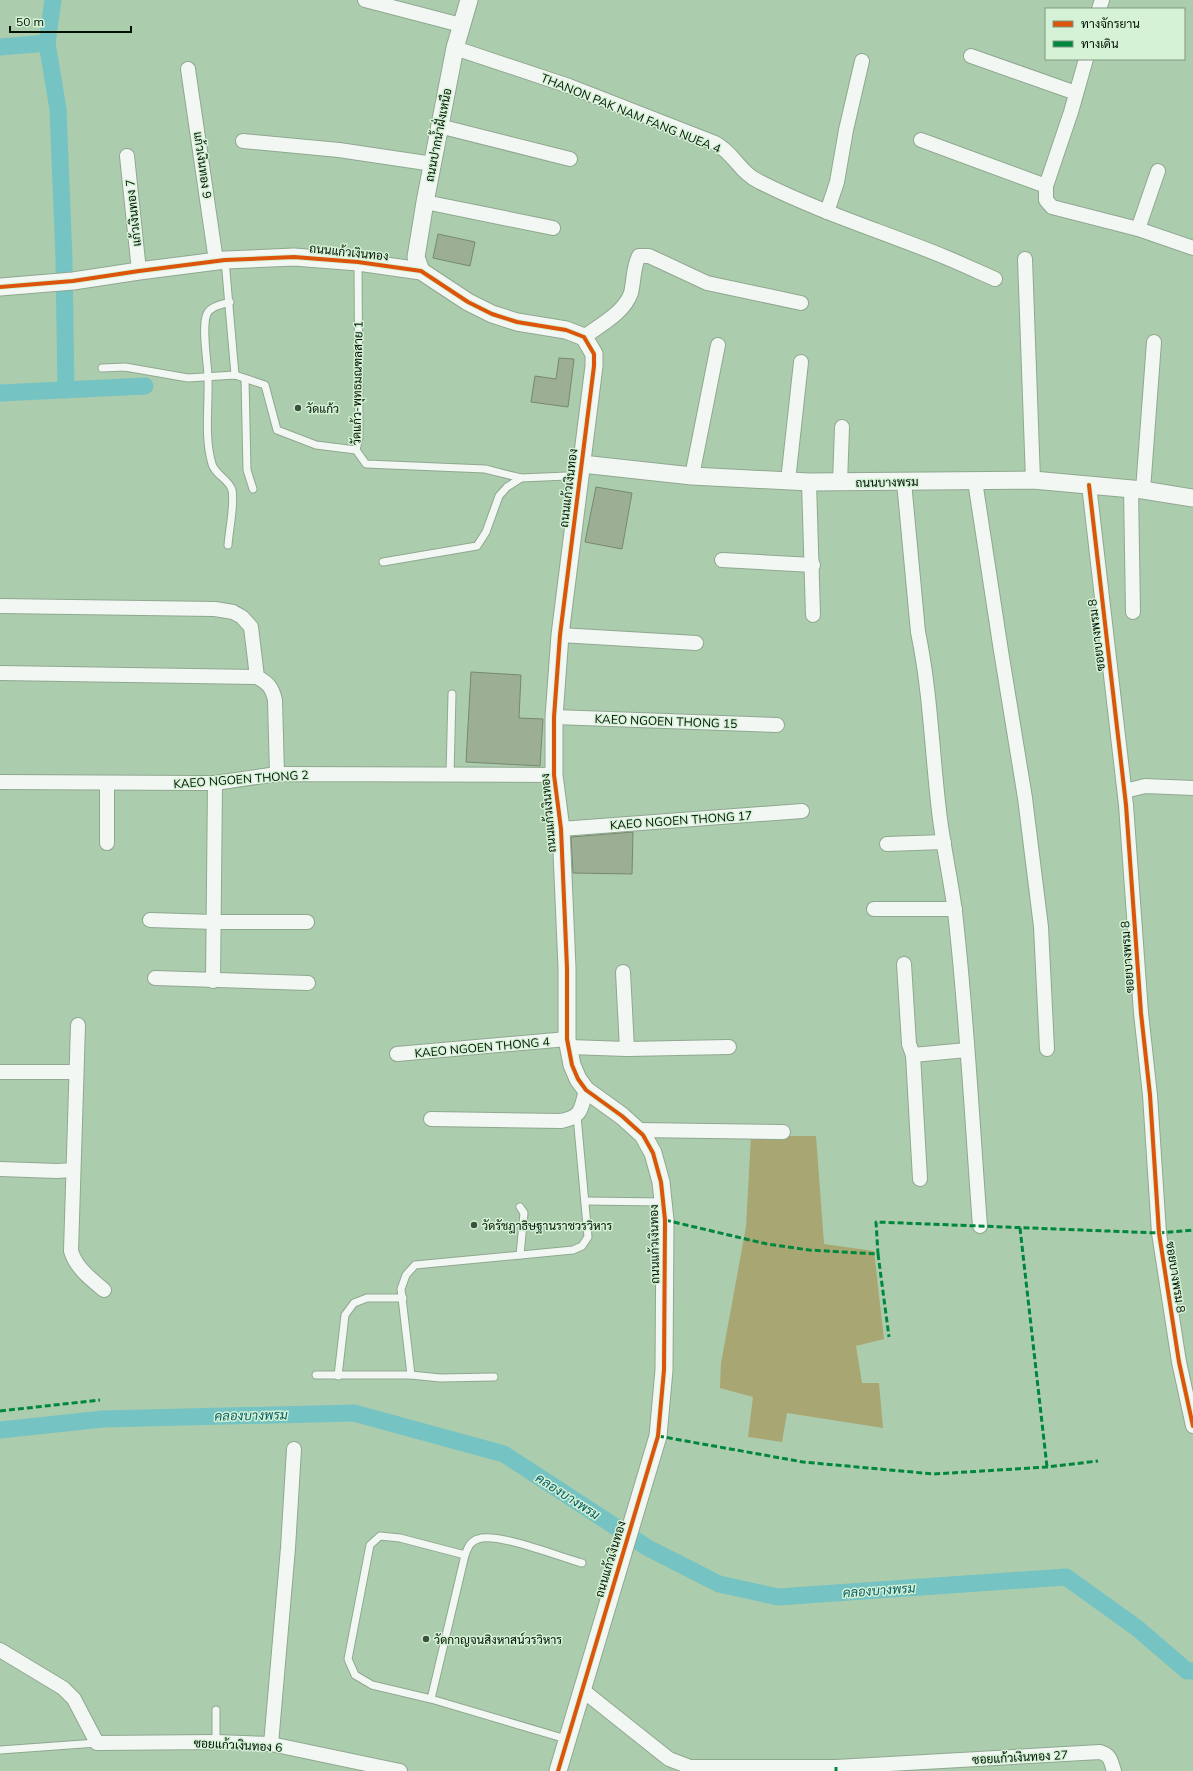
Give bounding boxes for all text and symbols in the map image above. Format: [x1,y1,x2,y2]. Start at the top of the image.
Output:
scale bar [10,8,131,34]
legend [1045,8,1185,60]
text: 50 m [16,14,44,29]
text: ทางจักรยาน [1081,16,1140,31]
text: ทางเดิน [1081,36,1119,51]
street label: THANON PAK NAM FANG NUEA 4 [539,70,723,156]
street label: ถนนปากน้ำฝั่งเหนือ [419,86,454,183]
street label: แก้วเงินทอง 9 [191,131,215,199]
street label: แก้วเงินทอง 7 [122,179,144,247]
street label: ถนนแก้วเงินทอง [309,240,389,264]
street label: วัดแก้ว-พุทธมณฑลสาย 1 [348,321,368,445]
place label: วัดแก้ว [306,401,339,416]
marker: วัดแก้ว [293,403,303,413]
street label: ถนนแก้วเงินทอง [556,448,580,528]
street label: ถนนบางพรม [855,474,919,490]
street label: ซอยบางพรม 8 [1084,598,1108,672]
street label: KAEO NGOEN THONG 15 [594,711,738,731]
street label: KAEO NGOEN THONG 2 [173,767,309,791]
street label: ถนนแก้วเงินทอง [537,773,559,853]
street label: KAEO NGOEN THONG 17 [609,808,753,832]
street label: ซอยบางพรม 8 [1117,920,1137,994]
street label: KAEO NGOEN THONG 4 [414,1034,550,1060]
street label: ถนนแก้วเงินทอง [646,1204,662,1284]
place label: วัดรัชฎาธิษฐานราชวรวิหาร [482,1218,613,1234]
marker: วัดรัชฎาธิษฐานราชวรวิหาร [469,1220,479,1230]
street label: ซอยบางพรม 8 [1163,1240,1189,1314]
water label: คลองบางพรม [214,1406,288,1424]
water label: คลองบางพรม [533,1469,603,1523]
street label: ถนนแก้วเงินทอง [591,1519,629,1599]
water label: คลองบางพรม [842,1579,916,1601]
place label: วัดกาญจนสิงหาสน์วรวิหาร [434,1632,562,1647]
marker: วัดกาญจนสิงหาสน์วรวิหาร [421,1634,431,1644]
street label: ซอยแก้วเงินทอง 6 [193,1735,283,1755]
street label: ซอยแก้วเงินทอง 27 [972,1747,1068,1767]

